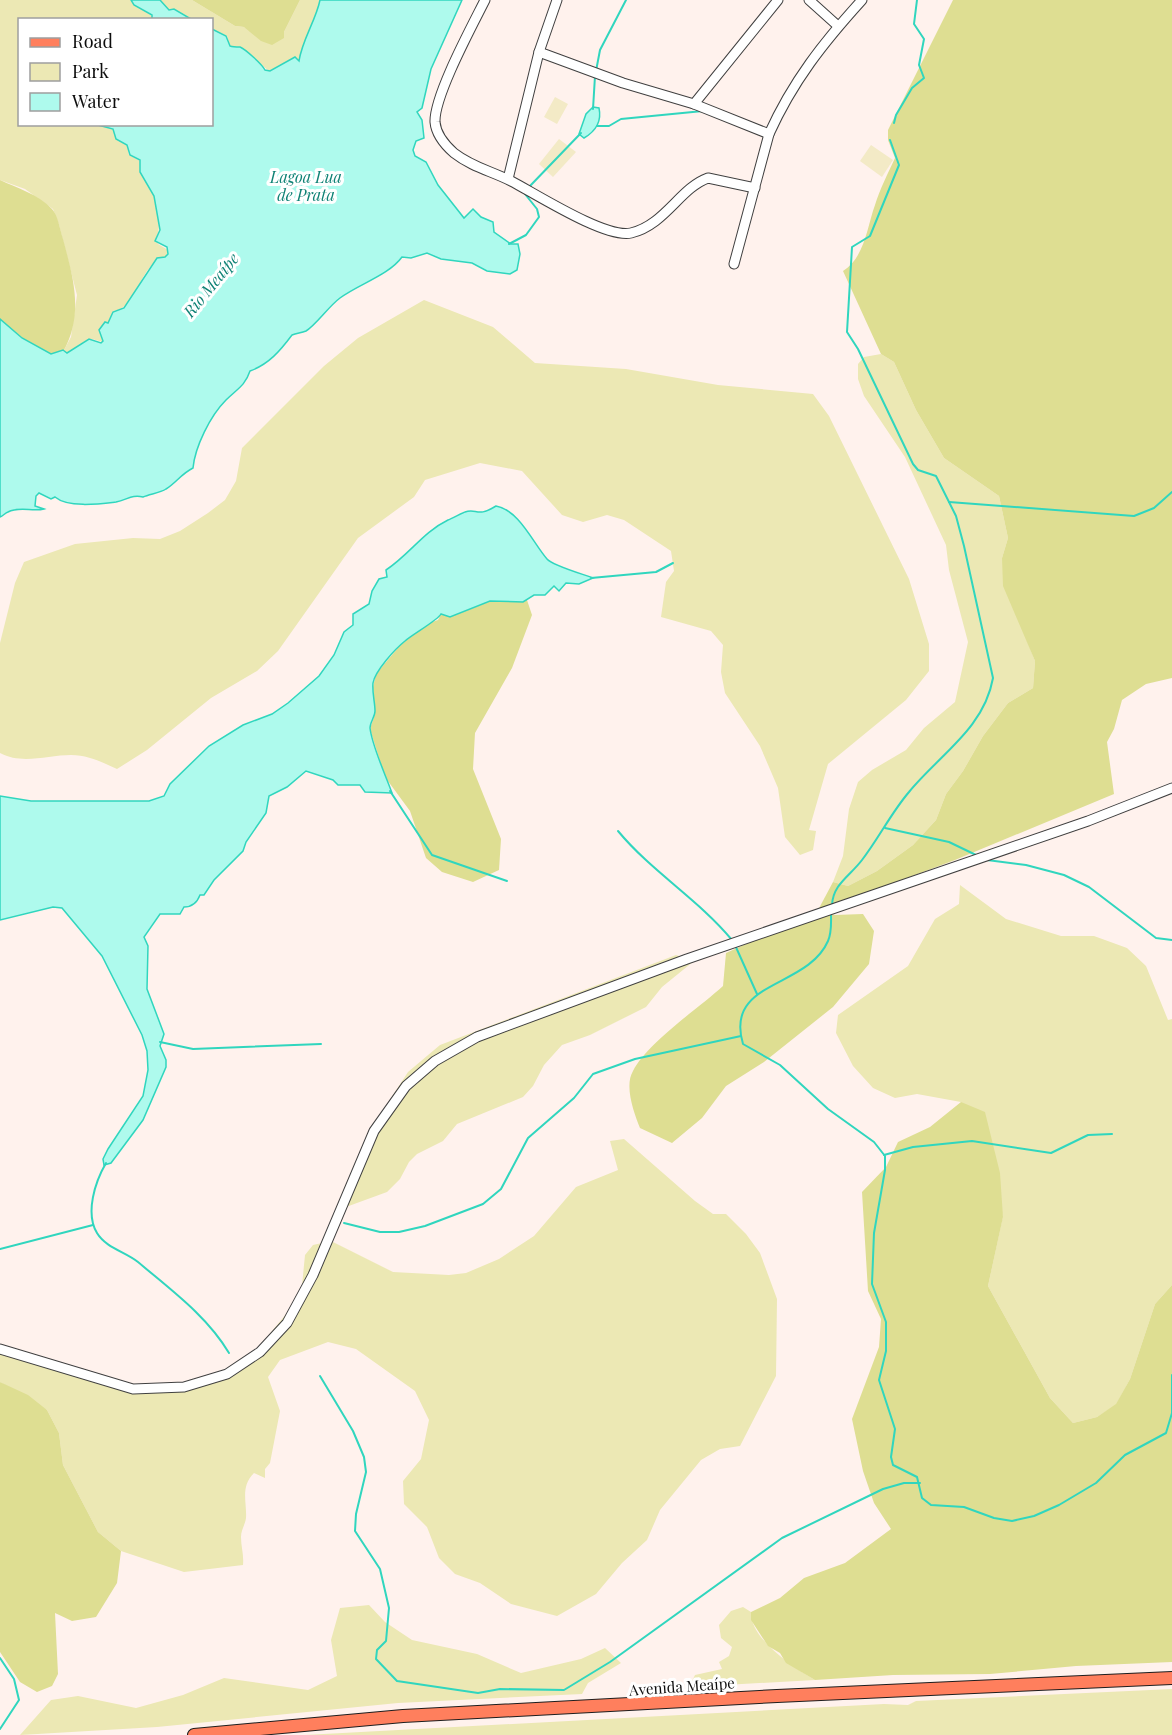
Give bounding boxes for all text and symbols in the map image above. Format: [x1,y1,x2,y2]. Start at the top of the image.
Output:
legend [18,18,213,126]
text: Road [72,29,113,53]
text: Park [72,59,109,83]
text: Water [71,89,120,113]
water label: Lagoa Lua de Prata [269,166,342,205]
water label: Rio Meaípe [178,248,243,322]
street label: Avenida Meaípe [627,1672,735,1700]

